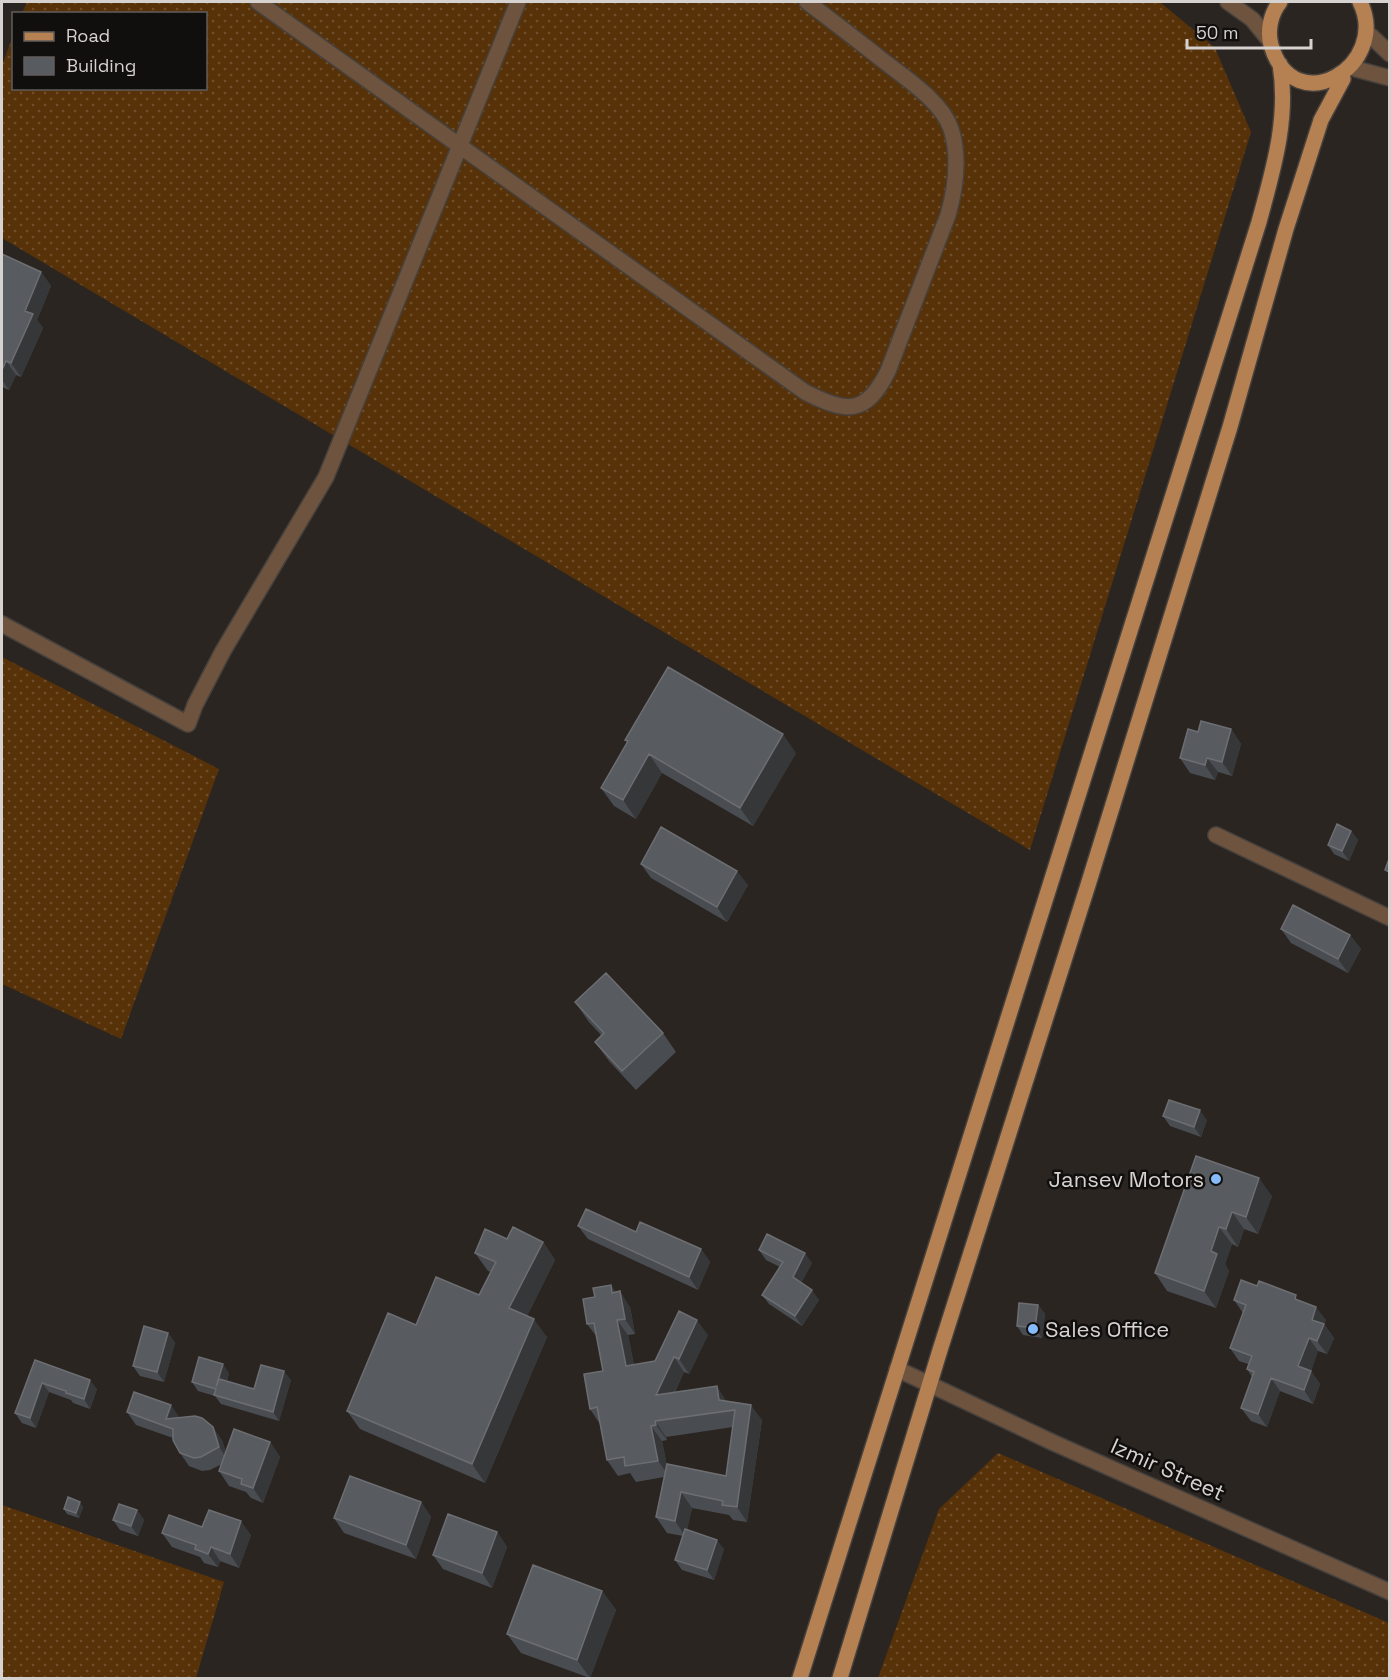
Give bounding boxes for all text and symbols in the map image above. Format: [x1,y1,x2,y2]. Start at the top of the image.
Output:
legend [12,12,207,90]
scale bar [1187,12,1312,50]
text: 50 m [1196,21,1238,44]
text: Road [66,24,110,47]
text: Building [66,54,136,77]
place label: Jansev Motors [1048,1165,1204,1193]
marker: Jansev Motors [1209,1172,1223,1186]
place label: Sales Office [1045,1315,1169,1343]
marker: Sales Office [1026,1322,1040,1336]
street label: Izmir Street [1106,1431,1230,1507]

